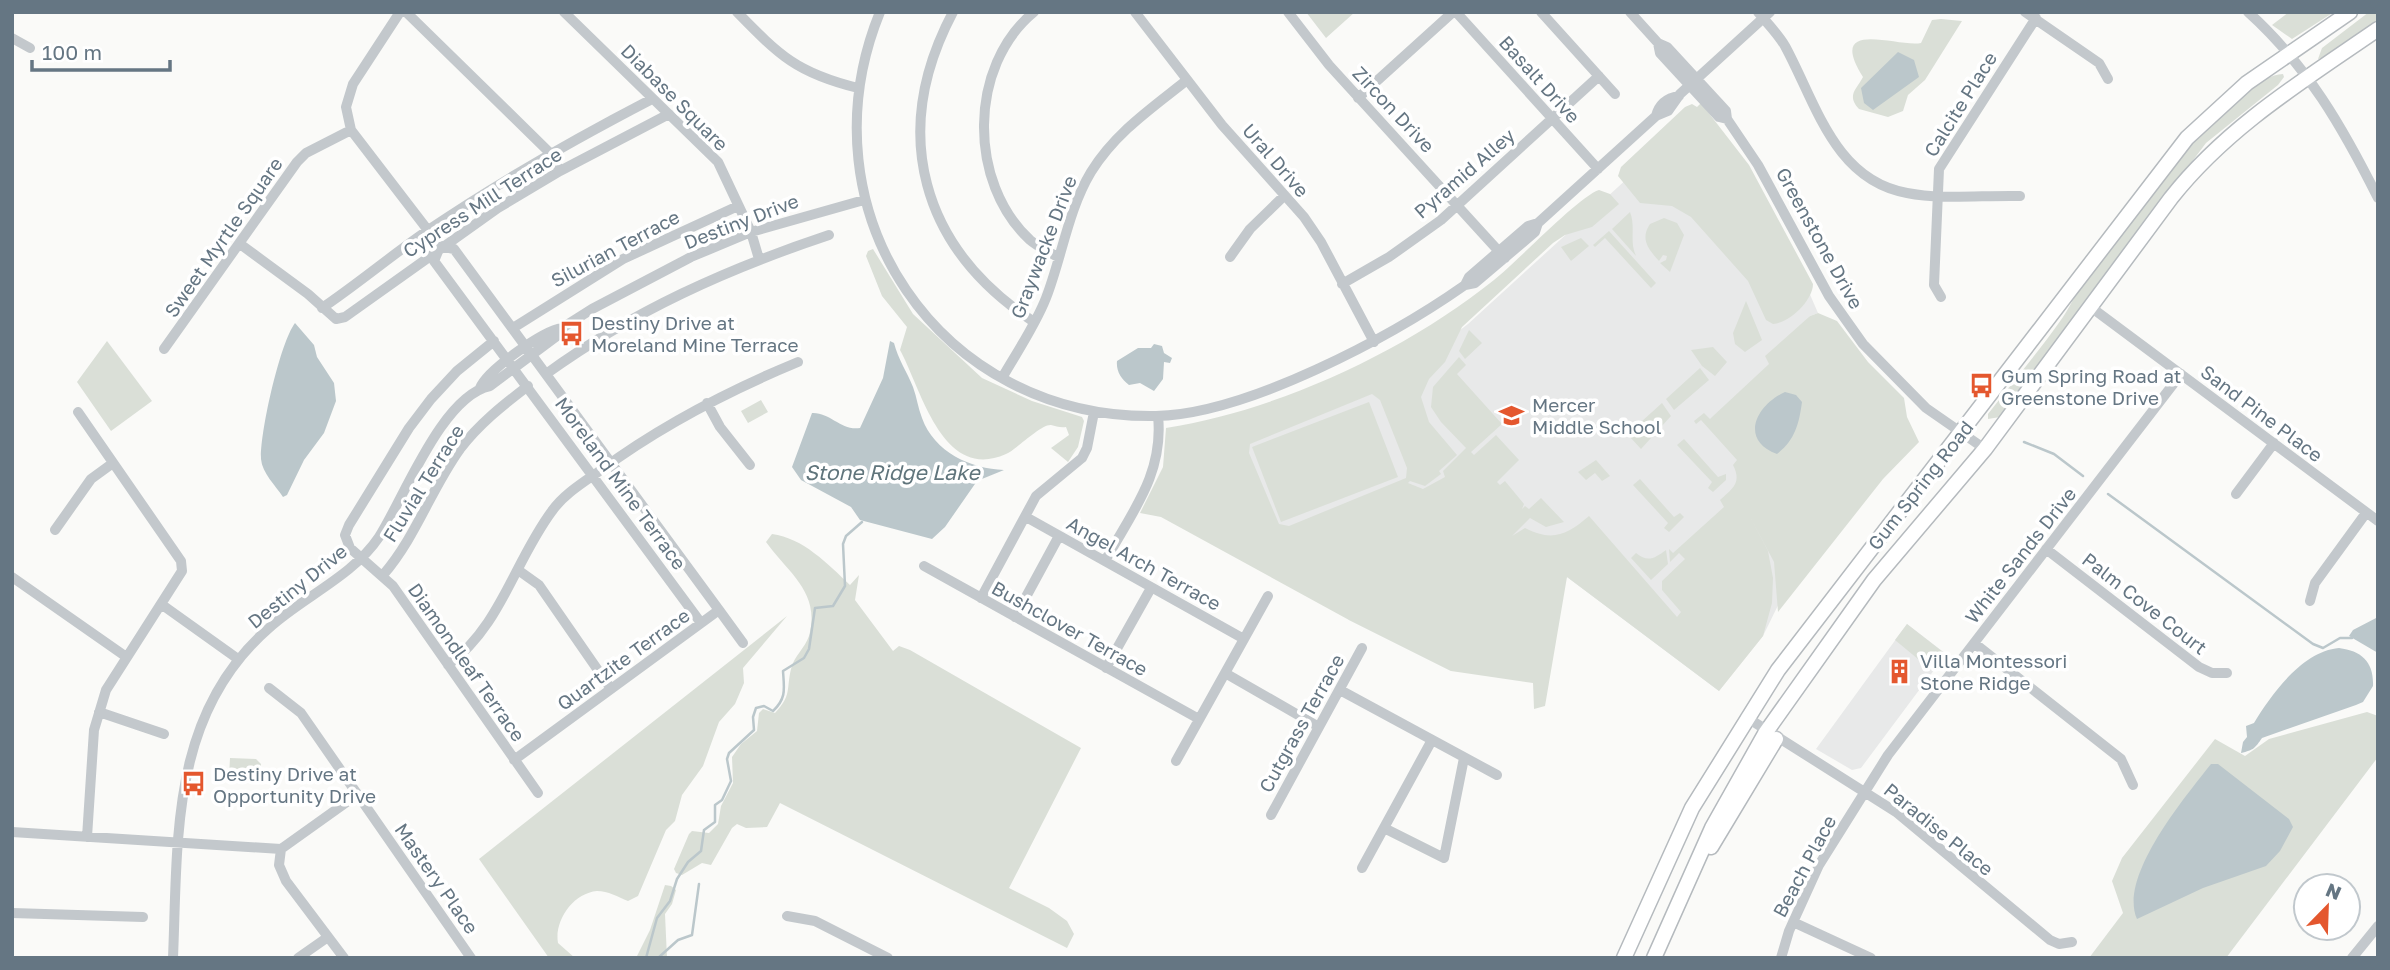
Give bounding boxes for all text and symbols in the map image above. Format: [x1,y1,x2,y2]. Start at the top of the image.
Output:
scale bar [32,28,170,72]
street label: Basalt Drive [1495,31,1585,127]
text: 100 m [42,39,102,65]
street label: Diabase Square [617,39,733,155]
street label: Calcite Place [1919,47,2001,161]
street label: Zircon Drive [1348,61,1440,157]
street label: Ural Drive [1238,119,1314,201]
street label: Pyramid Alley [1409,123,1519,223]
street label: Cypress Mill Terrace [398,142,566,262]
street label: Sweet Myrtle Square [159,153,287,321]
street label: Greenstone Drive [1772,163,1868,313]
street label: Graywacke Drive [1005,172,1081,322]
street label: Destiny Drive [680,189,802,253]
street label: Silurian Terrace [547,204,683,292]
place label: Destiny Drive at Moreland Mine Terrace [591,311,799,356]
bus stop icon: Destiny Drive at Moreland Mine Terrace [557,319,585,347]
street label: Sand Pine Place [2197,360,2327,466]
place label: Gum Spring Road at Greenstone Drive [2001,364,2181,409]
bus stop icon: Gum Spring Road at Greenstone Drive [1967,372,1995,400]
street label: Moreland Mine Terrace [551,392,691,574]
place label: Mercer Middle School [1532,393,1662,438]
school or university icon: Mercer Middle School [1498,401,1526,429]
street label: Gum Spring Road [1862,416,1978,554]
street label: Fluvial Terrace [378,420,468,546]
water label: Stone Ridge Lake [804,459,981,485]
street label: White Sands Drive [1960,482,2080,628]
street label: Angel Arch Terrace [1063,511,1225,615]
street label: Destiny Drive [243,539,351,633]
street label: Palm Cove Court [2078,547,2212,659]
street label: Bushclover Terrace [988,576,1152,680]
street label: Diamondleaf Terrace [404,578,530,746]
street label: Quartzite Terrace [552,603,694,715]
place label: Villa Montessori Stone Ridge [1920,649,2067,694]
street label: Cutgrass Terrace [1254,650,1348,796]
building icon: Villa Montessori Stone Ridge [1886,657,1914,685]
place label: Destiny Drive at Opportunity Drive [213,762,376,807]
bus stop icon: Destiny Drive at Opportunity Drive [179,770,207,798]
street label: Paradise Place [1880,778,1998,880]
street label: Beach Place [1768,811,1840,921]
street label: Mastery Place [390,818,484,938]
north arrow [2292,872,2362,942]
text: N [2323,877,2345,904]

